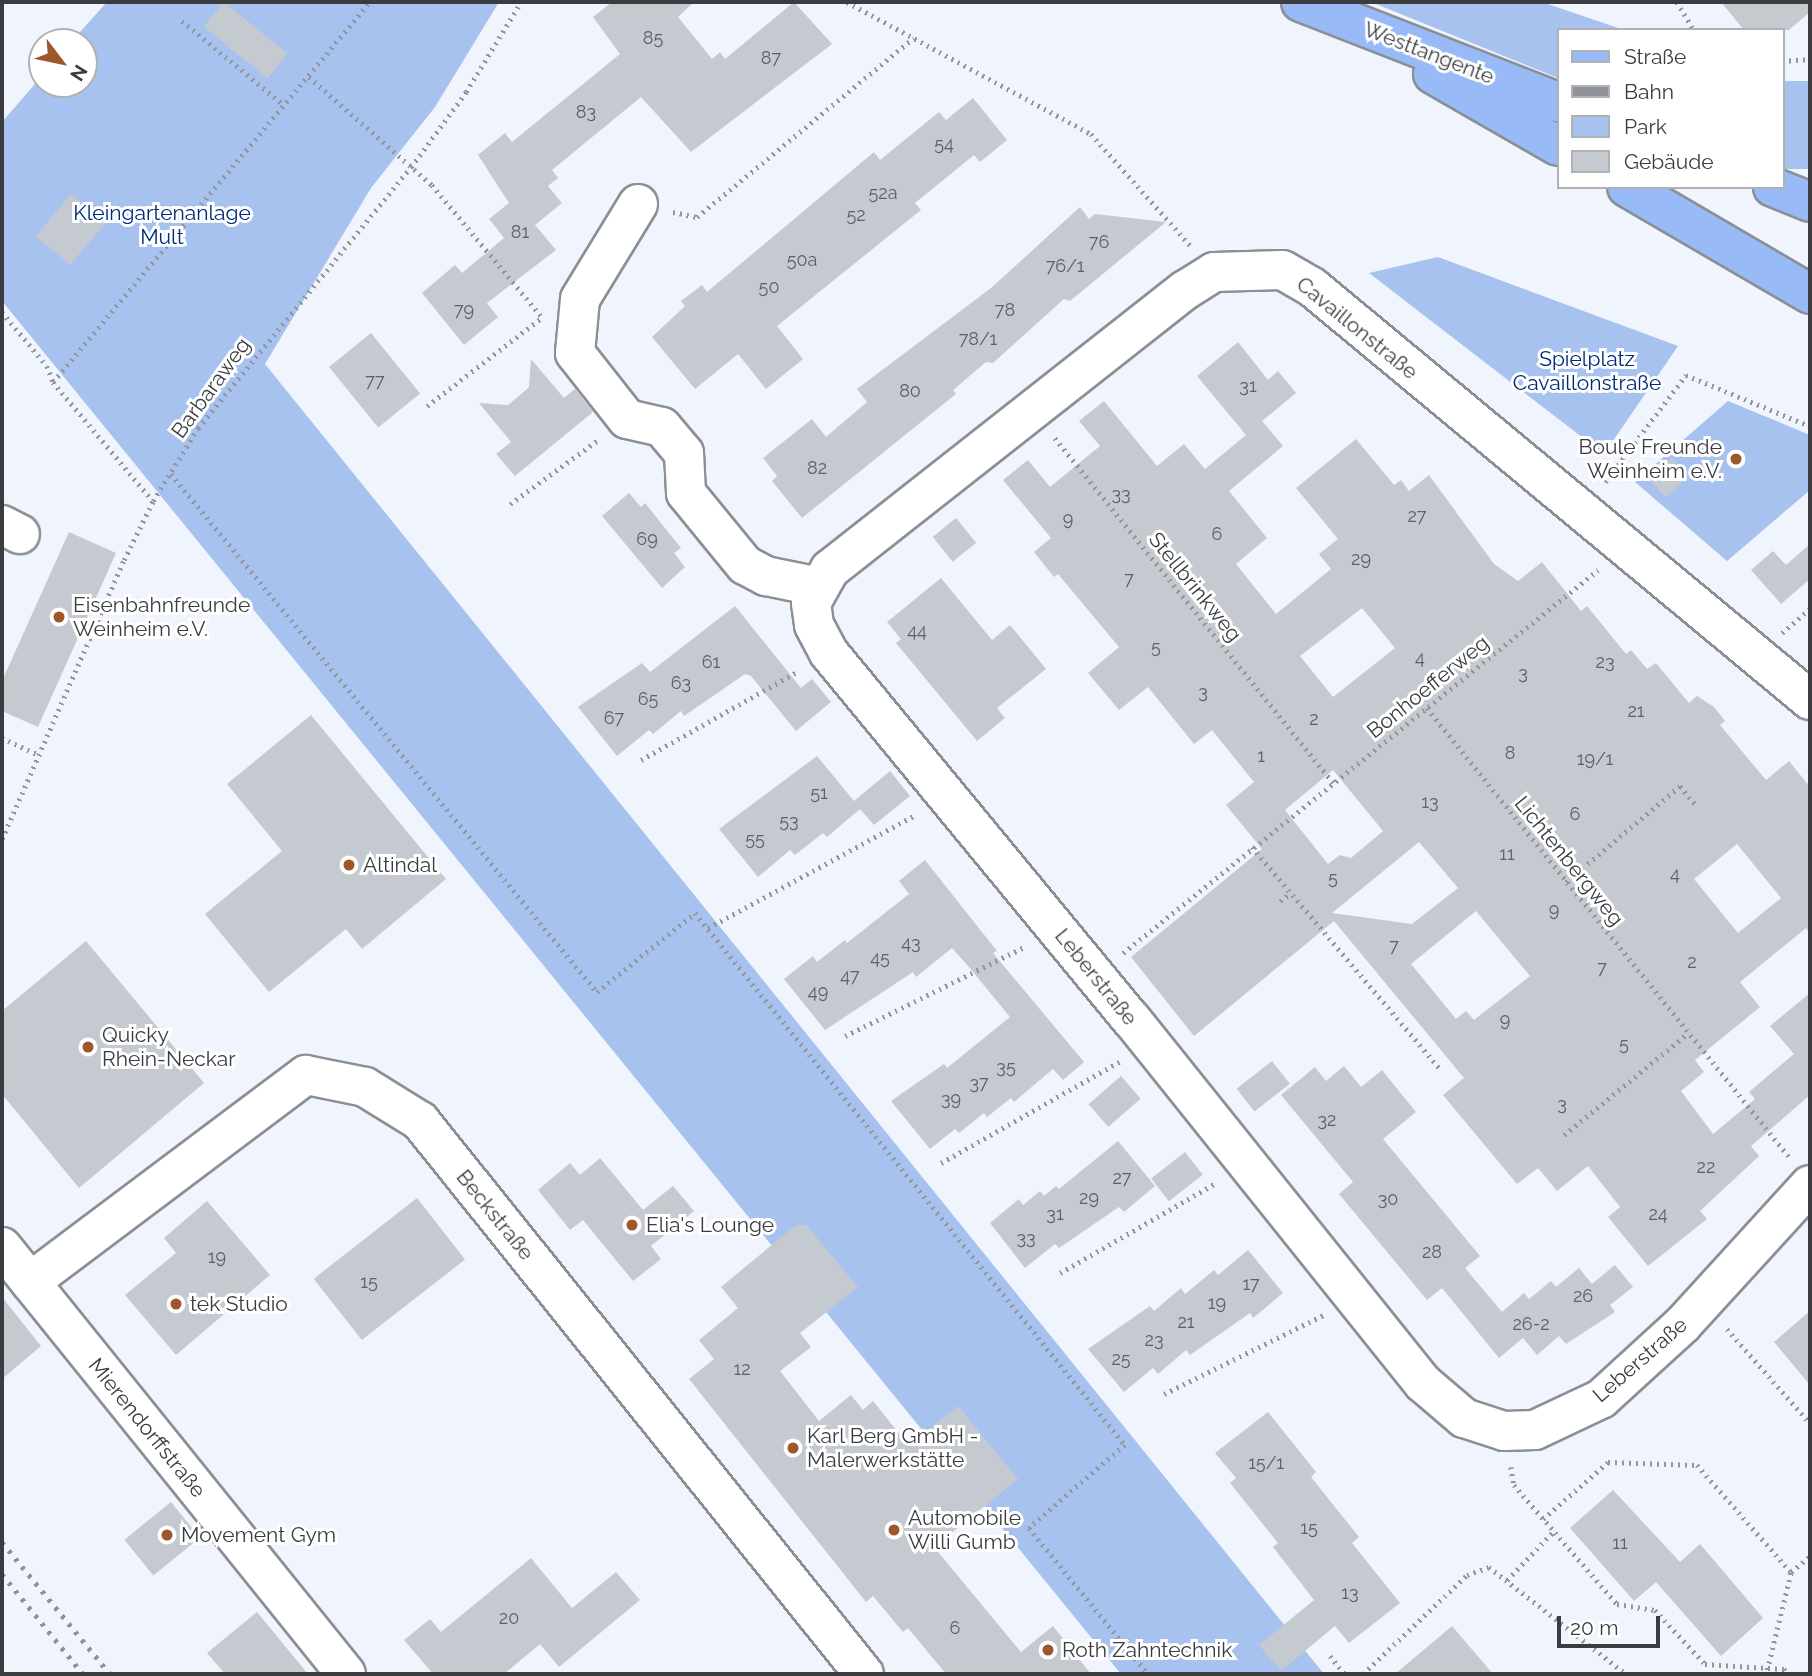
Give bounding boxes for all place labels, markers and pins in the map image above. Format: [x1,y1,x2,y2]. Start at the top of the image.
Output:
place label: Boule Freunde Weinheim e.V. [1579,434,1722,484]
marker: Boule Freunde Weinheim e.V. [1728,451,1744,467]
place label: Eisenbahnfreunde Weinheim e.V. [73,592,250,642]
marker: Eisenbahnfreunde Weinheim e.V. [51,609,67,625]
place label: Altindal [363,852,437,878]
marker: Altindal [341,857,357,873]
place label: Quicky Rhein-Neckar [102,1022,236,1072]
marker: Quicky Rhein-Neckar [80,1039,96,1055]
place label: Elia's Lounge [646,1212,774,1238]
marker: Elia's Lounge [624,1217,640,1233]
place label: tek Studio [190,1291,288,1317]
marker: tek Studio [168,1296,184,1312]
place label: Karl Berg GmbH - Malerwerkstätte [807,1423,979,1473]
marker: Karl Berg GmbH - Malerwerkstätte [785,1440,801,1456]
place label: Automobile Willi Gumb [908,1505,1021,1555]
place label: Movement Gym [181,1522,336,1548]
marker: Automobile Willi Gumb [886,1522,902,1538]
marker: Movement Gym [159,1527,175,1543]
place label: Roth Zahntechnik [1062,1637,1232,1663]
marker: Roth Zahntechnik [1040,1642,1056,1658]

